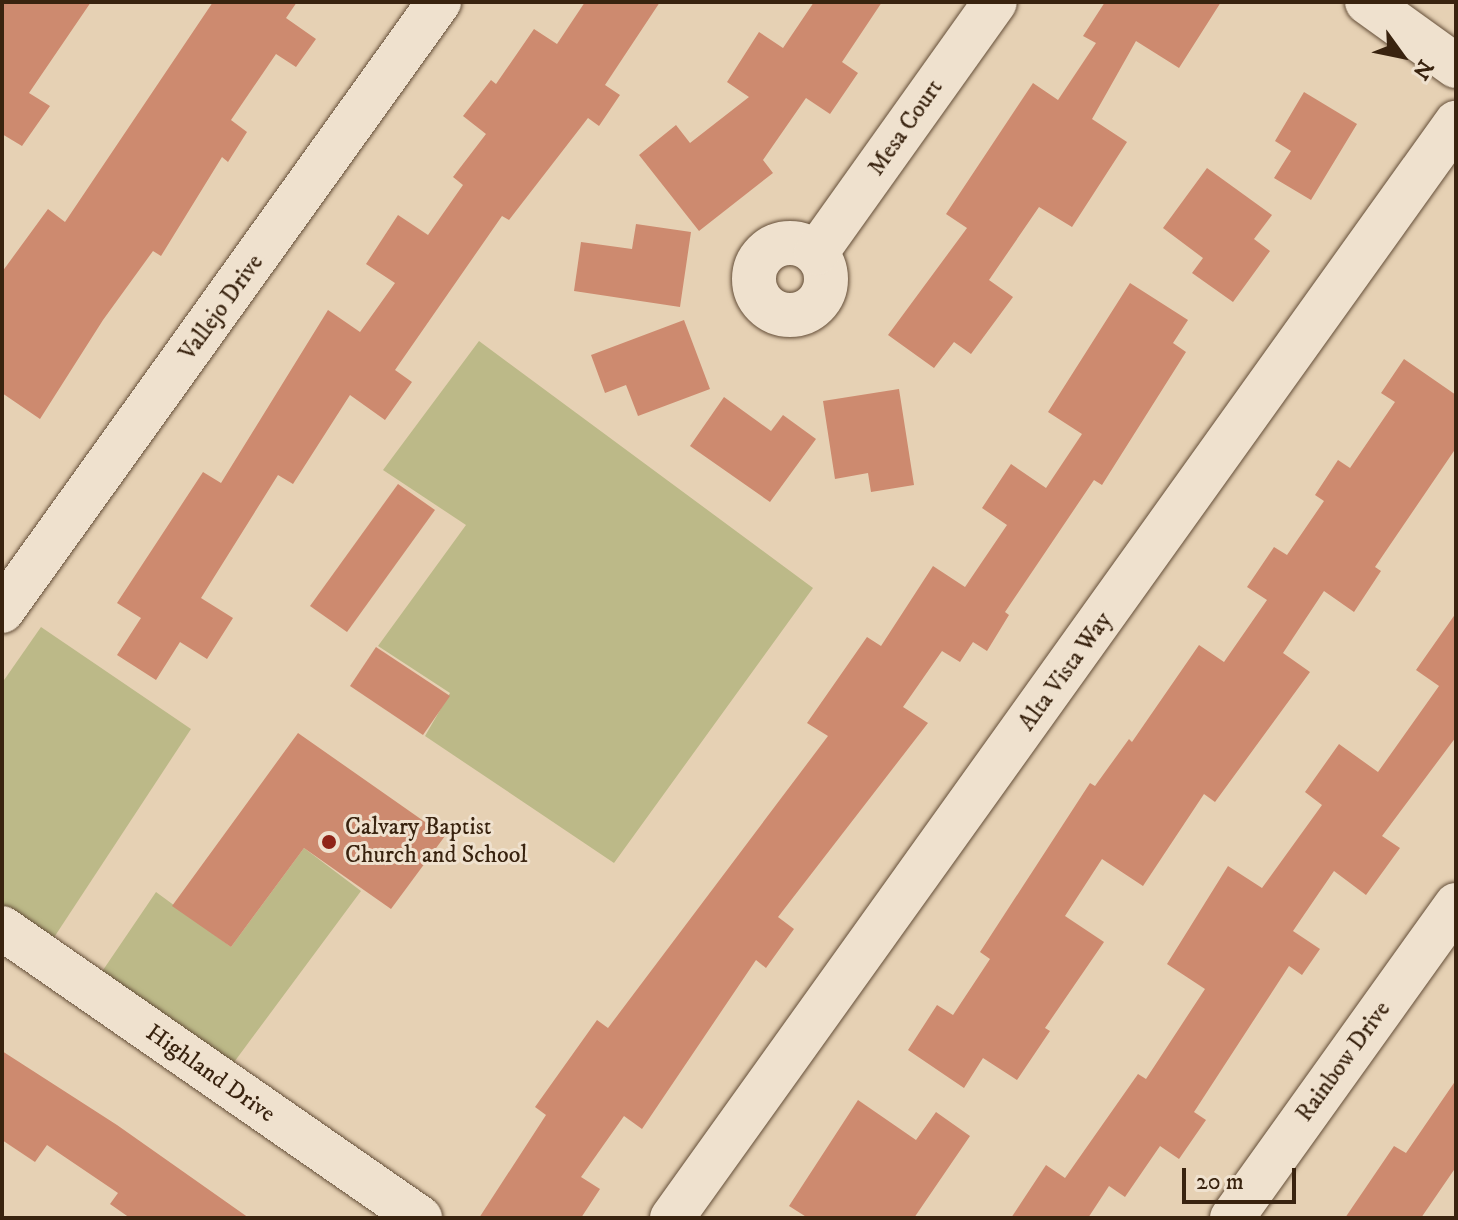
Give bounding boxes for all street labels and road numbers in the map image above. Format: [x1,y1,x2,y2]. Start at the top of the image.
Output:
street label: Mesa Court [862,74,950,182]
street label: Vallejo Drive [174,249,270,367]
street label: Alta Vista Way [1013,607,1119,737]
street label: Rainbow Drive [1291,996,1397,1128]
street label: Highland Drive [140,1019,280,1129]

